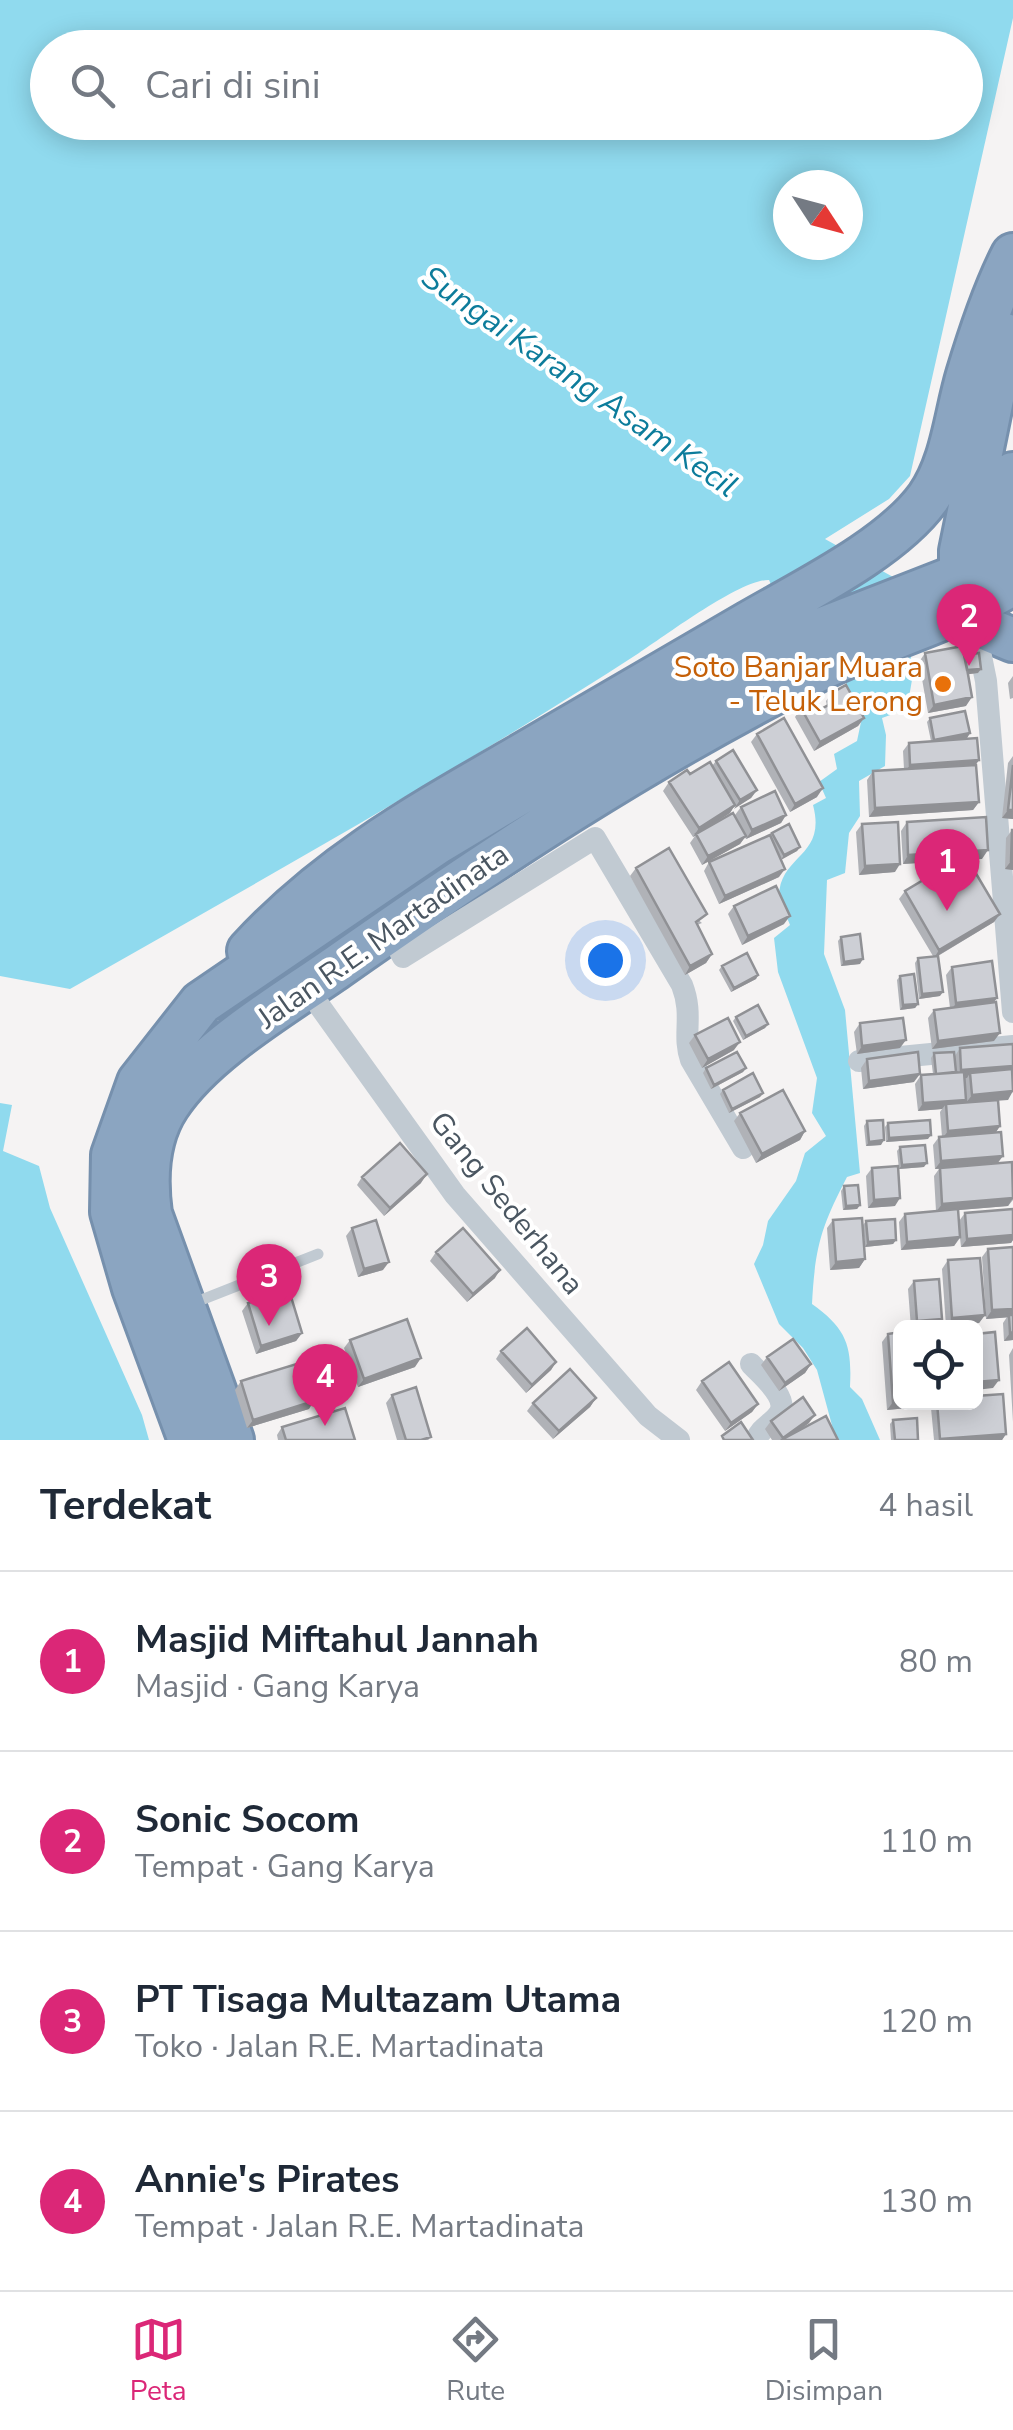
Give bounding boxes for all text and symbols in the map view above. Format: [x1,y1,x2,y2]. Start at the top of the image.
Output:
search box [30,30,983,140]
icon: search [65,58,120,113]
text: Cari di sini [145,60,321,111]
north arrow [773,170,863,260]
water label: Sungai Karang Asam Kecil [413,256,746,507]
pin: 2 [936,584,1002,666]
place label: Soto Banjar Muara - Teluk Lerong [674,647,923,722]
marker: Soto Banjar Muara - Teluk Lerong [932,673,954,695]
pin: 1 [914,828,980,911]
street label: Jalan R.E. Martadinata [249,834,517,1039]
your location [580,935,631,986]
street label: Gang Sederhana [420,1103,593,1303]
pin: 3 [236,1244,302,1326]
map controls [893,1320,983,1410]
button: locate [893,1320,983,1410]
pin: 4 [292,1344,358,1426]
text: Terdekat [40,1477,211,1534]
text: 4 hasil [878,1484,973,1527]
text: Masjid Miftahul Jannah [135,1614,539,1665]
text: 1 [63,1640,82,1683]
text: 80 m [899,1640,973,1683]
text: Masjid · Gang Karya [135,1665,420,1708]
text: Sonic Socom [135,1794,360,1845]
text: 2 [63,1820,82,1863]
text: 110 m [880,1820,973,1863]
text: Tempat · Gang Karya [135,1845,435,1888]
text: PT Tisaga Multazam Utama [135,1974,621,2025]
text: 3 [63,2000,82,2043]
text: 120 m [880,2000,973,2043]
text: Toko · Jalan R.E. Martadinata [135,2025,544,2068]
text: Annie's Pirates [135,2154,400,2205]
text: 4 [63,2180,82,2223]
text: 130 m [880,2180,973,2223]
text: Tempat · Jalan R.E. Martadinata [135,2205,585,2248]
tab: Peta [130,2312,186,2410]
tab: Rute [446,2312,505,2410]
tab: Disimpan [765,2312,883,2410]

